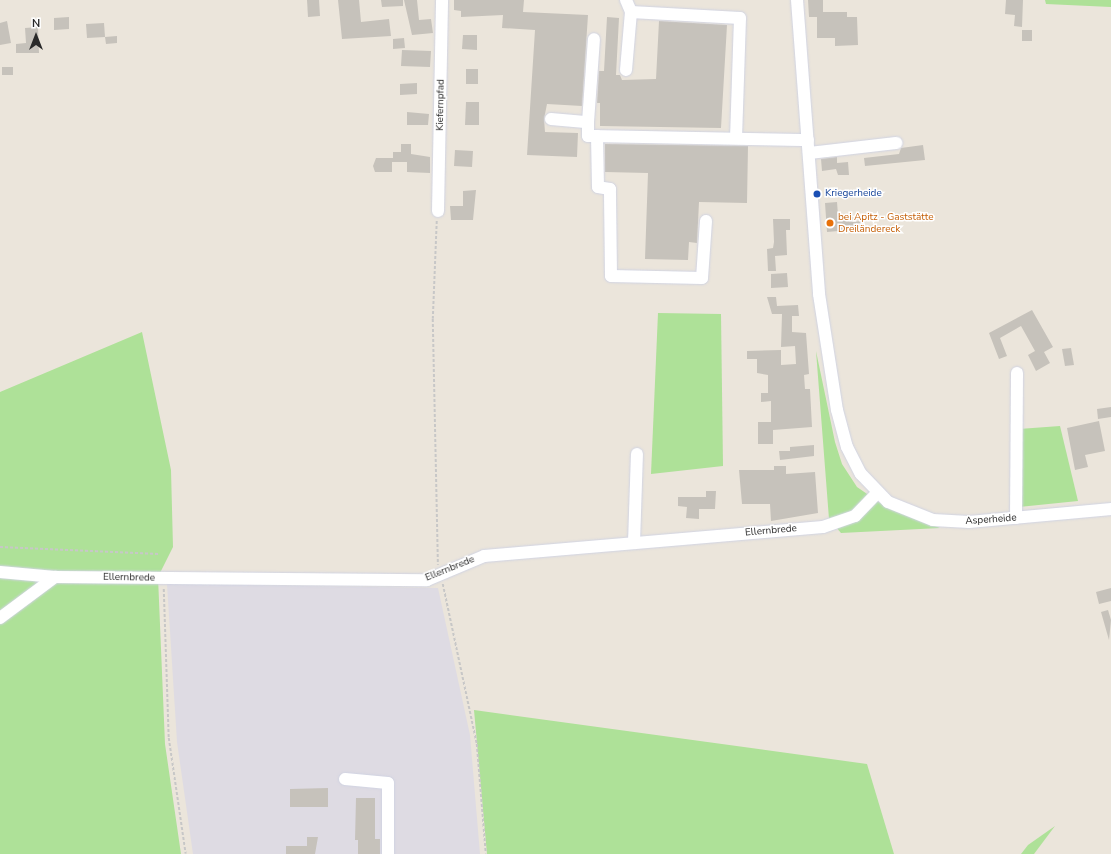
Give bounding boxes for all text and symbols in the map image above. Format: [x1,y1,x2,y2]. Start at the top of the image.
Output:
north arrow [16,16,56,56]
text: N [32,16,40,31]
street label: Kiefernpfad [435,79,447,131]
place label: Kriegerheide [825,188,882,200]
marker: Kriegerheide [812,189,822,199]
place label: bei Apitz - Gaststätte Dreiländereck [838,211,934,234]
marker: bei Apitz - Gaststätte Dreiländereck [825,218,835,228]
street label: Asperheide [965,512,1017,528]
street label: Ellernbrede [745,523,797,539]
street label: Ellernbrede [424,554,476,584]
street label: Ellernbrede [103,572,155,584]

